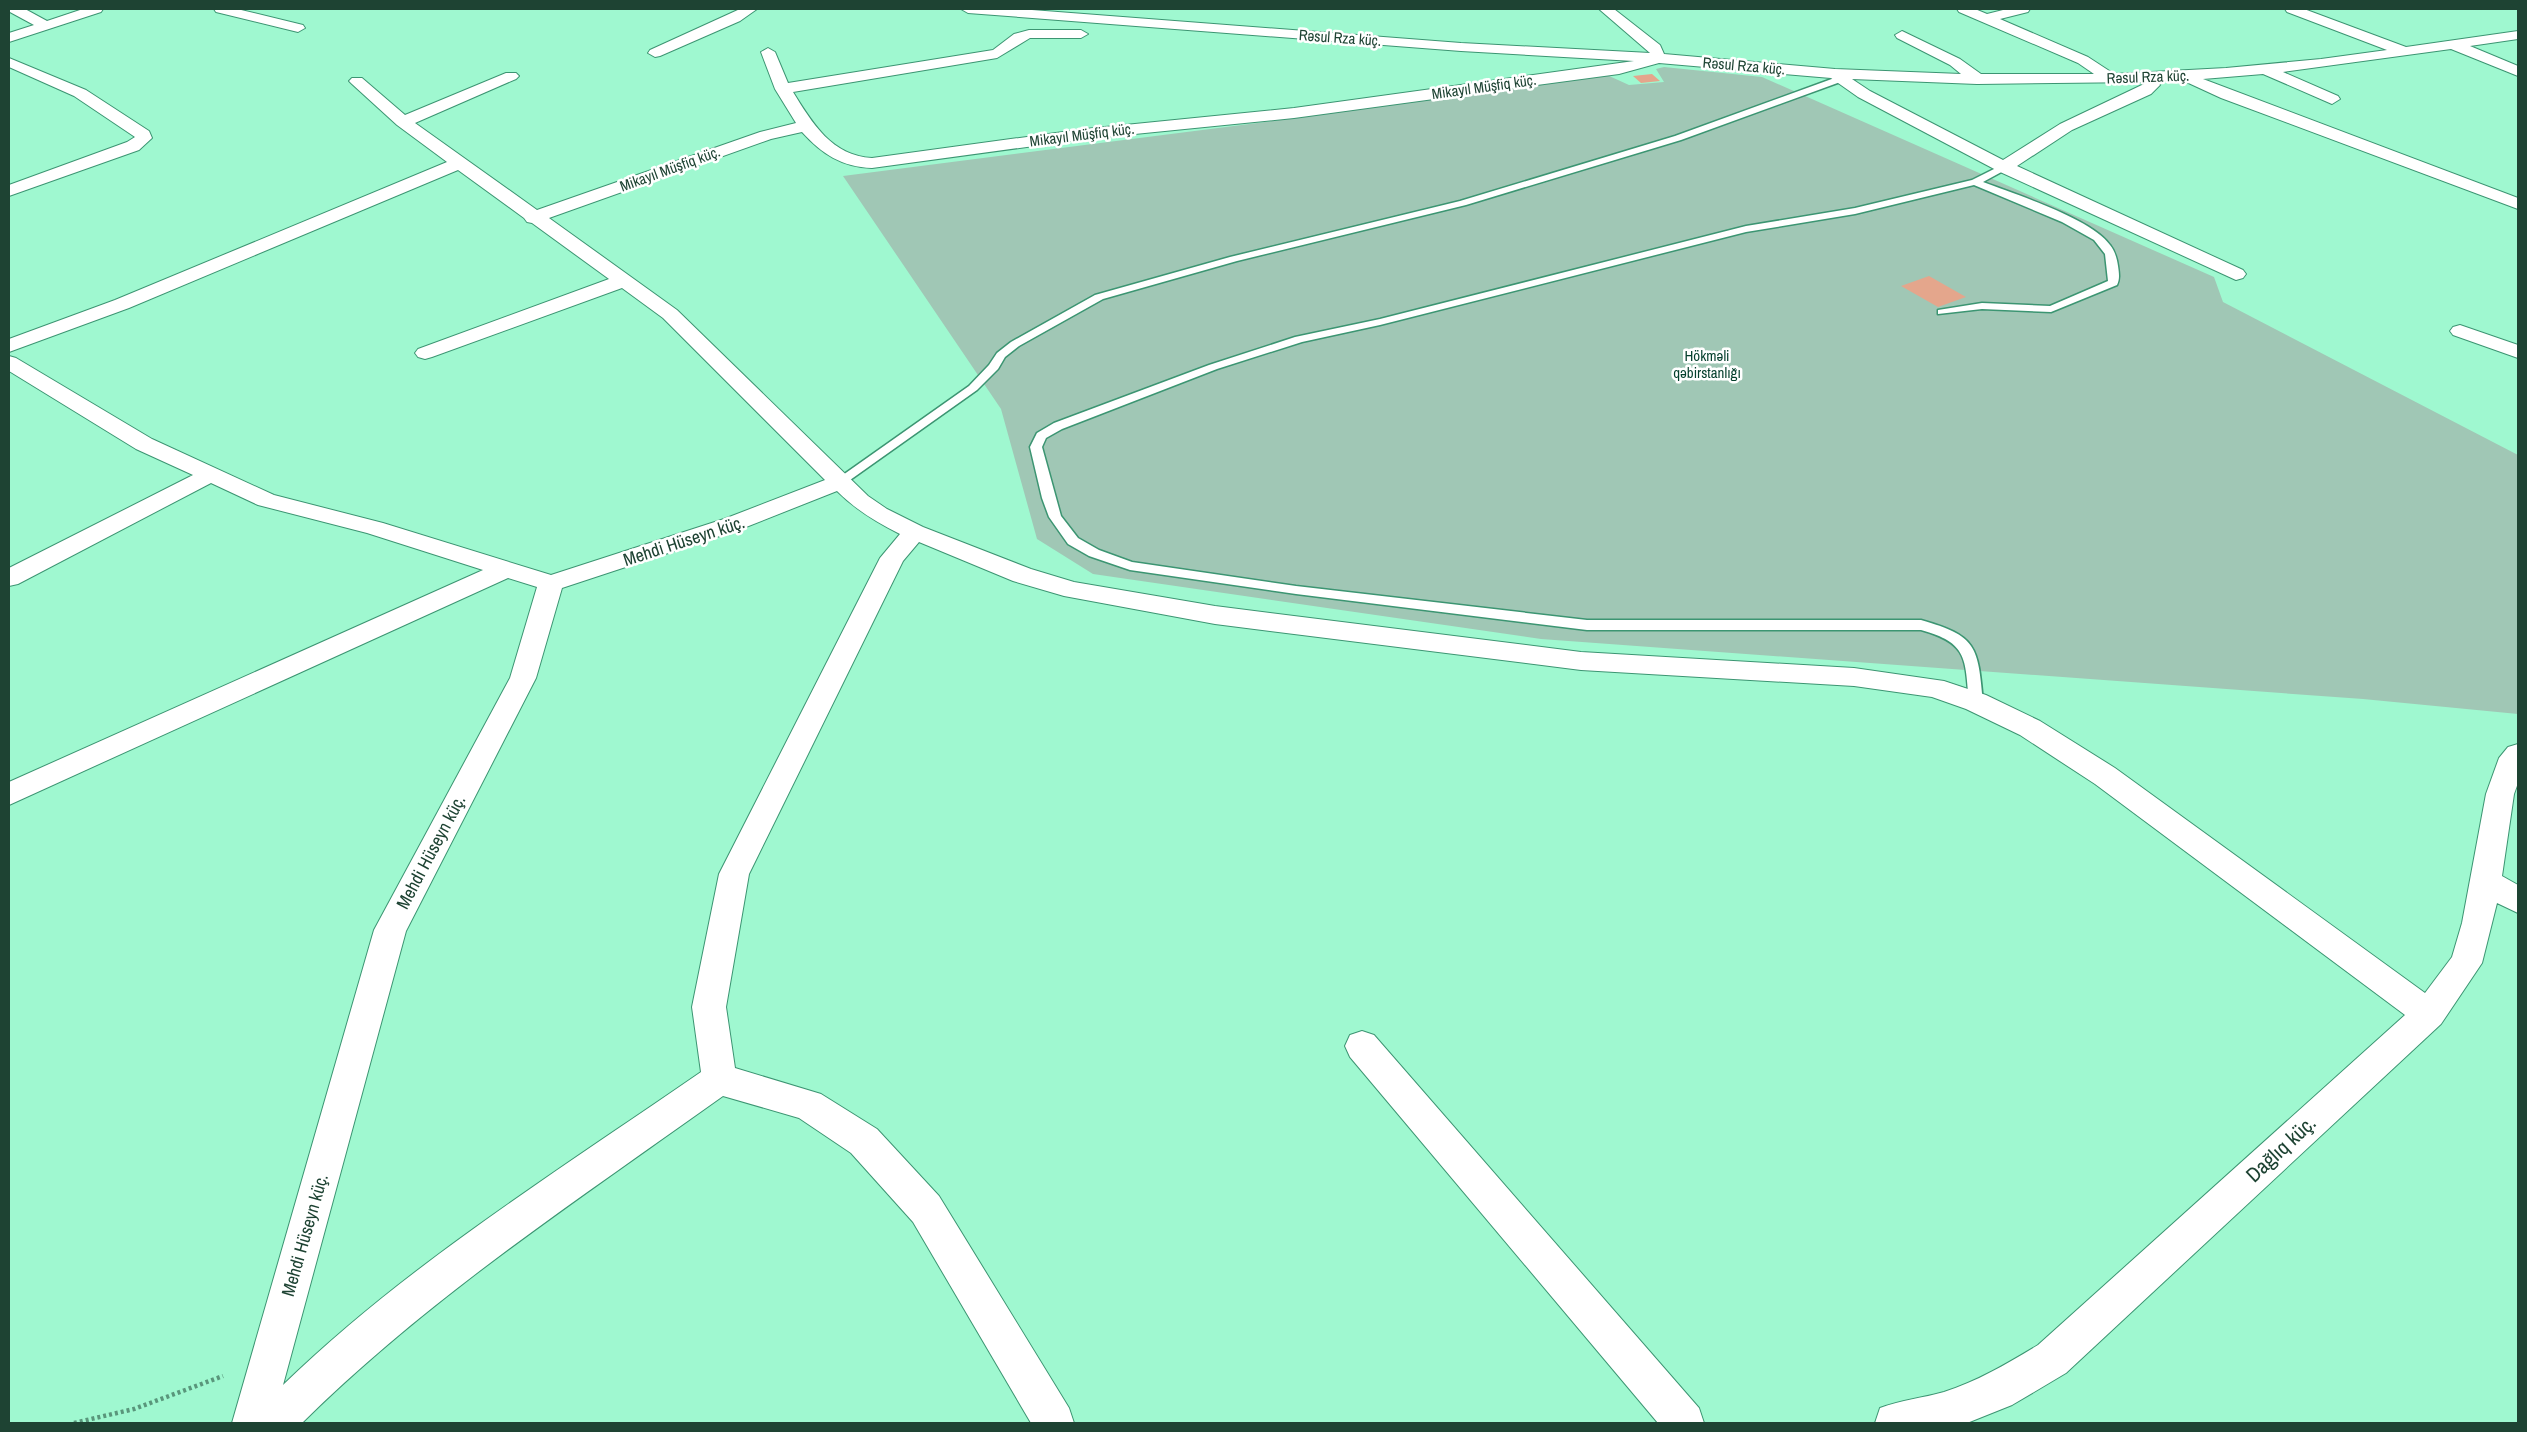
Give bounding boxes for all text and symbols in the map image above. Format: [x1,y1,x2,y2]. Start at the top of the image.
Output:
street label: Rəsul Rza küç. [1298,24,1382,51]
street label: Rəsul Rza küç. [1702,51,1786,80]
street label: Rəsul Rza küç. [2106,65,2190,88]
street label: Mikayıl Müşfiq küç. [1430,69,1538,104]
street label: Mikayıl Müşfiq küç. [1028,118,1135,151]
street label: Mikayıl Müşfiq küç. [617,141,723,196]
park label: Hökməli qəbirstanlığı [1673,345,1741,383]
street label: Mehdi Hüseyn küç. [620,509,748,572]
street label: Mehdi Hüseyn küç. [390,790,471,913]
street label: Dağlıq küç. [2239,1109,2322,1189]
street label: Mehdi Hüseyn küç. [275,1171,334,1299]

